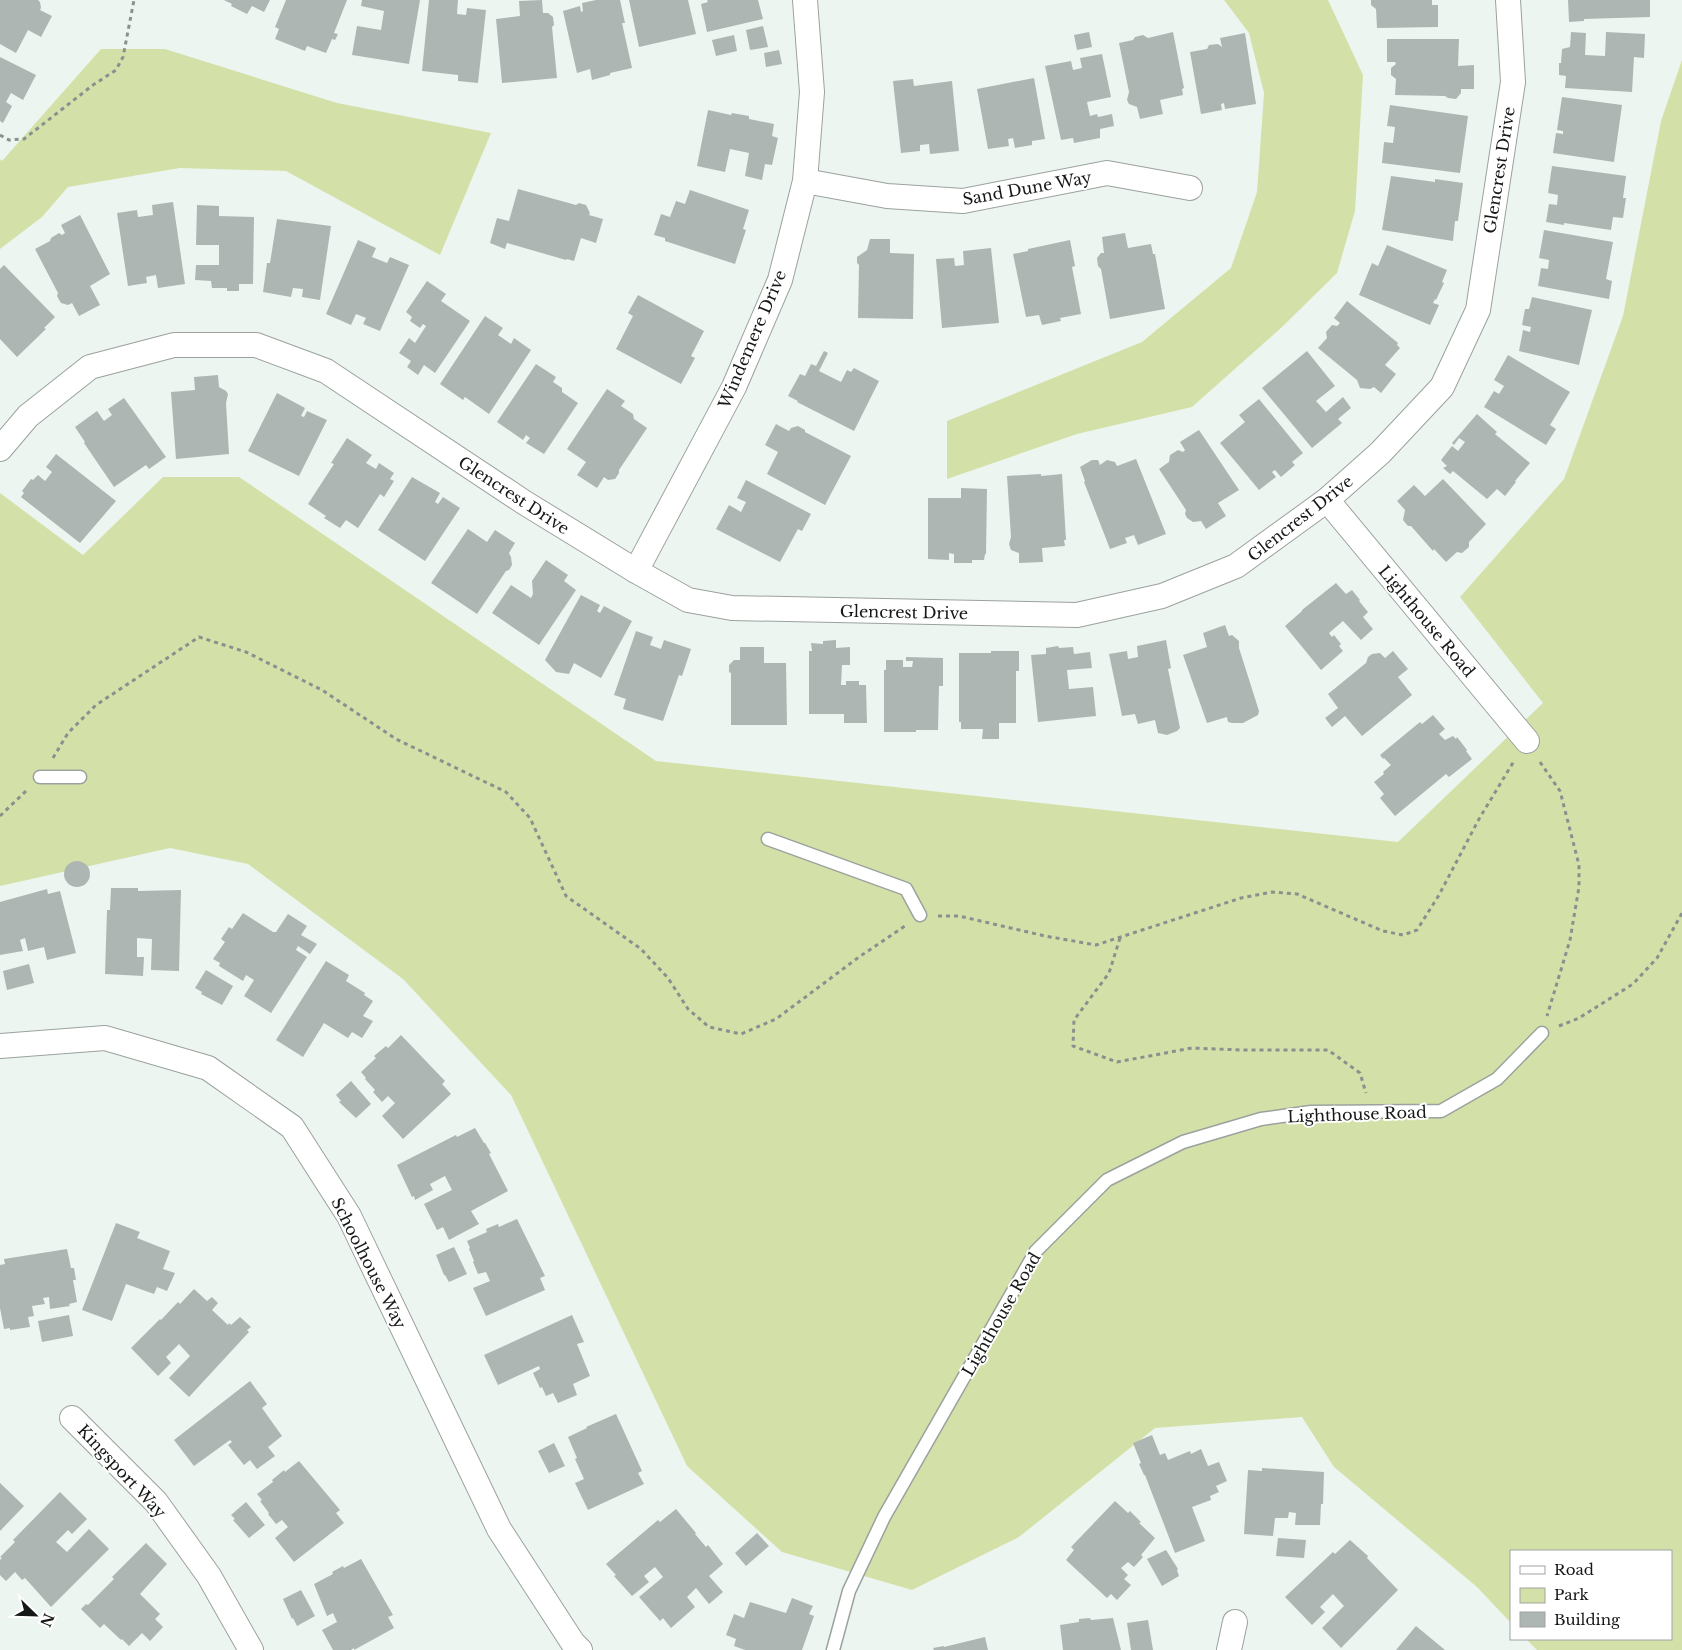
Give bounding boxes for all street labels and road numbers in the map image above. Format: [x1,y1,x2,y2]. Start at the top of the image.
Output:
street label: Glencrest Drive [1479,105,1519,235]
street label: Sand Dune Way [961,167,1094,209]
street label: Windemere Drive [713,267,790,412]
street label: Glencrest Drive [455,452,573,538]
street label: Glencrest Drive [1243,471,1357,565]
street label: Lighthouse Road [1374,561,1480,681]
street label: Glencrest Drive [840,601,968,623]
street label: Lighthouse Road [1287,1102,1427,1126]
street label: Schoolhouse Way [327,1194,411,1333]
street label: Lighthouse Road [957,1248,1045,1379]
street label: Kingsport Way [73,1420,171,1523]

